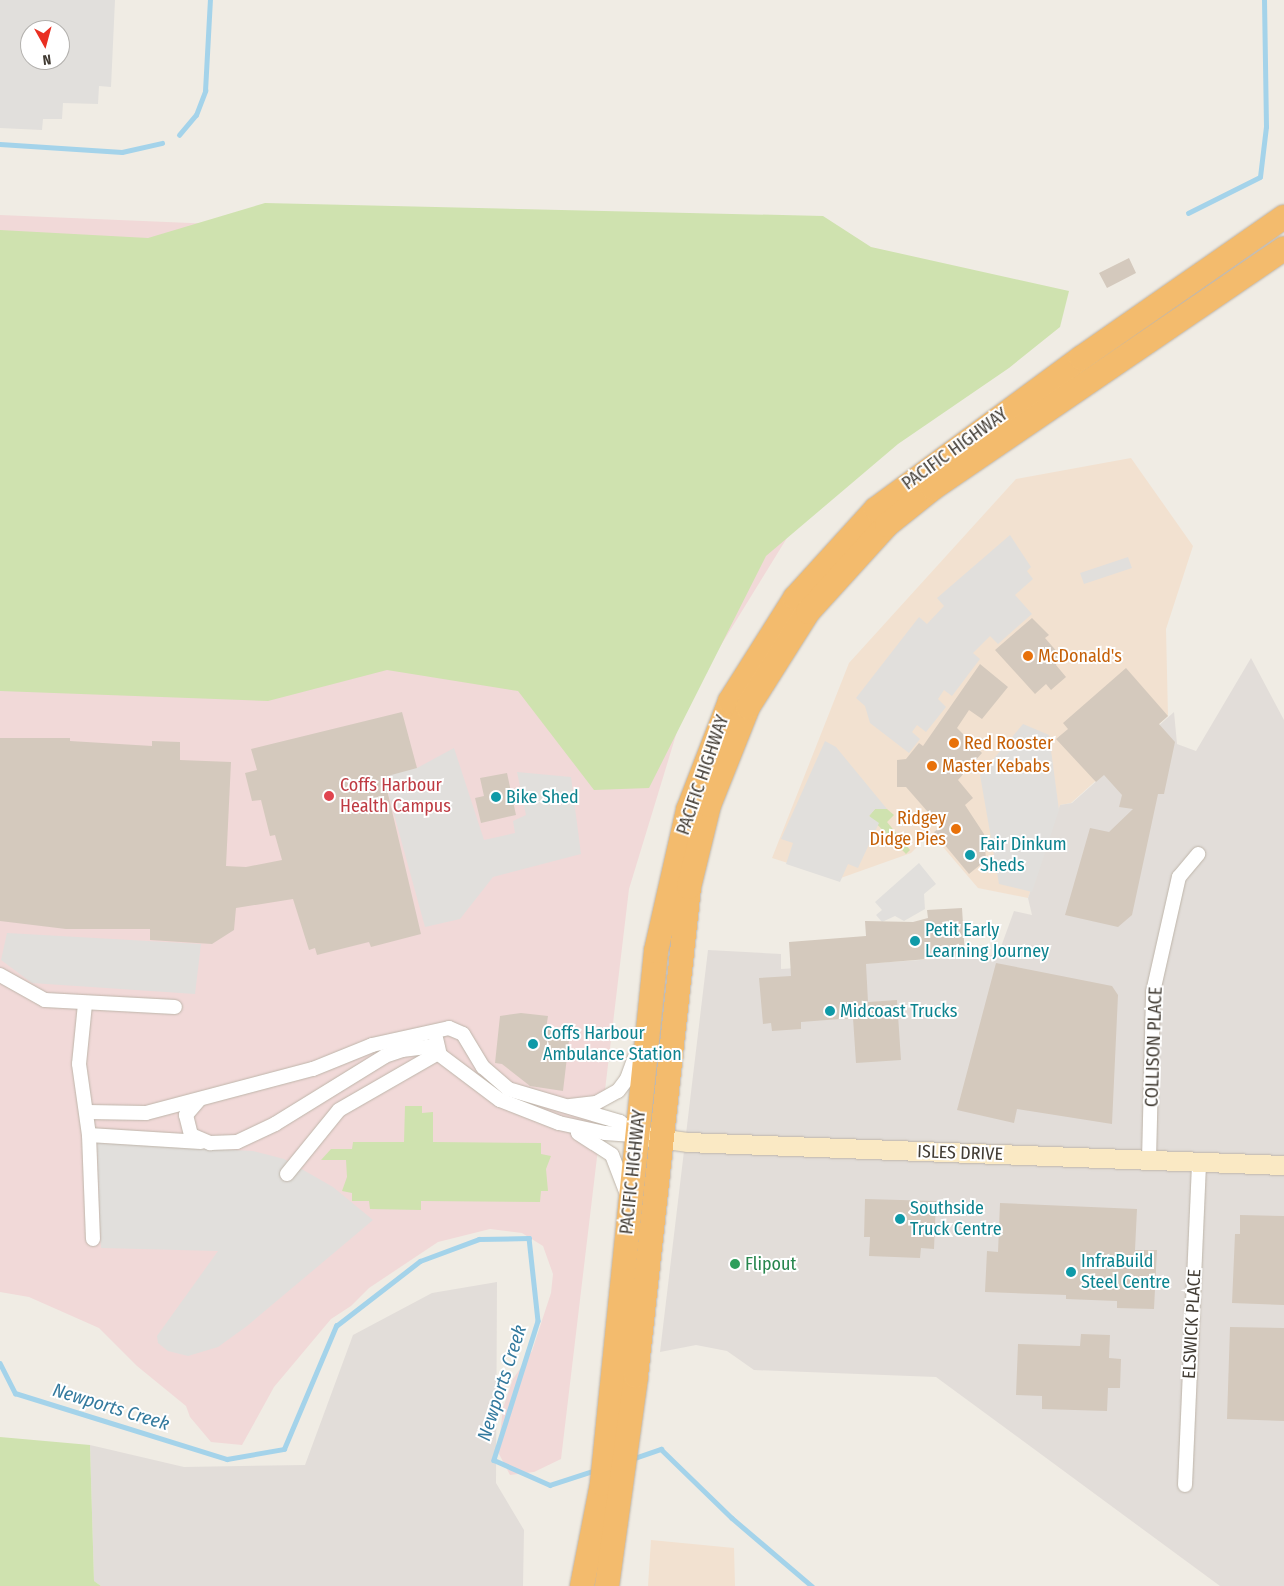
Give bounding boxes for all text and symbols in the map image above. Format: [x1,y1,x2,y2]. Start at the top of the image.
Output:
north arrow [20,20,70,70]
text: N [42,50,52,68]
street label: PACIFIC HIGHWAY [898,403,1012,495]
place label: McDonald's [1038,645,1122,667]
marker: McDonald's [1022,650,1034,662]
street label: PACIFIC HIGHWAY [672,712,734,838]
place label: Red Rooster [964,732,1053,754]
marker: Red Rooster [948,737,960,749]
place label: Master Kebabs [942,755,1050,777]
marker: Master Kebabs [926,760,938,772]
place label: Coffs Harbour Health Campus [340,775,451,818]
place label: Bike Shed [506,786,579,808]
marker: Coffs Harbour Health Campus [322,789,336,803]
marker: Bike Shed [490,791,502,803]
place label: Ridgey Didge Pies [870,808,946,851]
marker: Ridgey Didge Pies [950,823,962,835]
place label: Fair Dinkum Sheds [980,834,1067,876]
marker: Fair Dinkum Sheds [964,849,976,861]
place label: Petit Early Learning Journey [925,920,1049,962]
marker: Petit Early Learning Journey [909,935,921,947]
street label: COLLISON PLACE [1141,986,1167,1108]
place label: Midcoast Trucks [840,1000,957,1022]
marker: Midcoast Trucks [824,1005,836,1017]
place label: Coffs Harbour Ambulance Station [543,1023,682,1066]
marker: Coffs Harbour Ambulance Station [527,1038,539,1050]
street label: PACIFIC HIGHWAY [616,1109,650,1235]
street label: ISLES DRIVE [917,1141,1003,1165]
place label: Southside Truck Centre [910,1198,1002,1240]
marker: Southside Truck Centre [894,1213,906,1225]
place label: InfraBuild Steel Centre [1081,1251,1170,1294]
place label: Flipout [745,1253,796,1275]
marker: Flipout [729,1258,741,1270]
marker: InfraBuild Steel Centre [1065,1266,1077,1278]
street label: ELSWICK PLACE [1178,1268,1206,1380]
water label: Newports Creek [473,1322,531,1444]
water label: Newports Creek [50,1378,172,1436]

